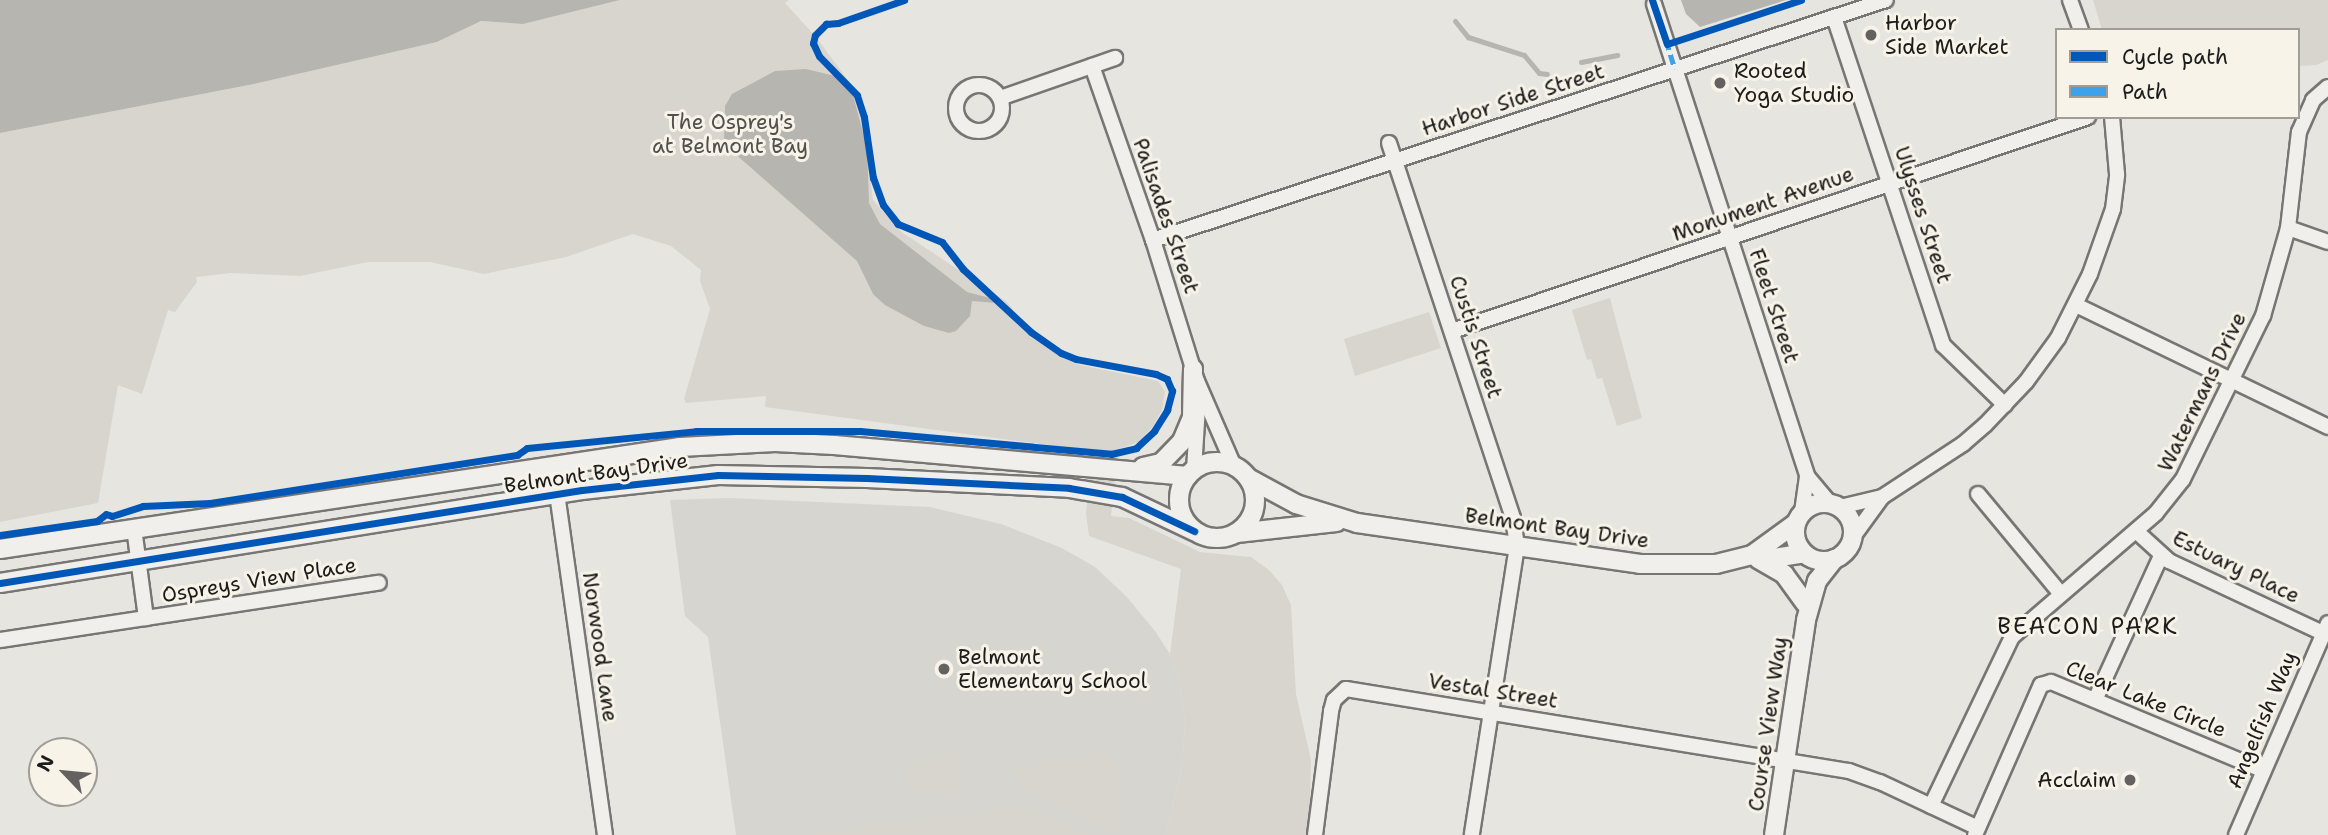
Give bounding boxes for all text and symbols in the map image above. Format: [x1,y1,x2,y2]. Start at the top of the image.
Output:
place label: Harbor Side Market [1885,10,2009,60]
marker: Harbor Side Market [1863,27,1879,43]
legend [2055,28,2300,119]
text: Cycle path [2122,43,2228,71]
place label: Rooted Yoga Studio [1734,58,1854,108]
street label: Harbor Side Street [1419,59,1607,141]
marker: Rooted Yoga Studio [1712,75,1728,91]
text: Path [2122,78,2168,106]
park label: The Osprey's at Belmont Bay [652,109,808,159]
street label: Palisades Street [1128,135,1204,297]
street label: Ulysses Street [1889,143,1957,287]
street label: Monument Avenue [1669,161,1857,247]
street label: Fleet Street [1744,246,1804,366]
street label: Custis Street [1444,272,1508,402]
street label: Watermans Drive [2152,308,2252,476]
street label: Belmont Bay Drive [502,448,690,498]
street label: Belmont Bay Drive [1463,503,1651,553]
street label: Estuary Place [2168,525,2304,609]
street label: Ospreys View Place [160,552,358,608]
street label: Norwood Lane [577,570,623,724]
district label: BEACON PARK [1999,612,2177,640]
street label: Course View Way [1743,635,1793,813]
place label: Belmont Elementary School [958,644,1147,694]
street label: Angelfish Way [2222,648,2302,792]
street label: Clear Lake Circle [2062,655,2230,743]
marker: Belmont Elementary School [936,661,952,677]
street label: Vestal Street [1426,668,1560,714]
north arrow [28,737,98,807]
text: N [31,751,60,776]
place label: Acclaim [2037,767,2116,793]
marker: Acclaim [2122,772,2138,788]

